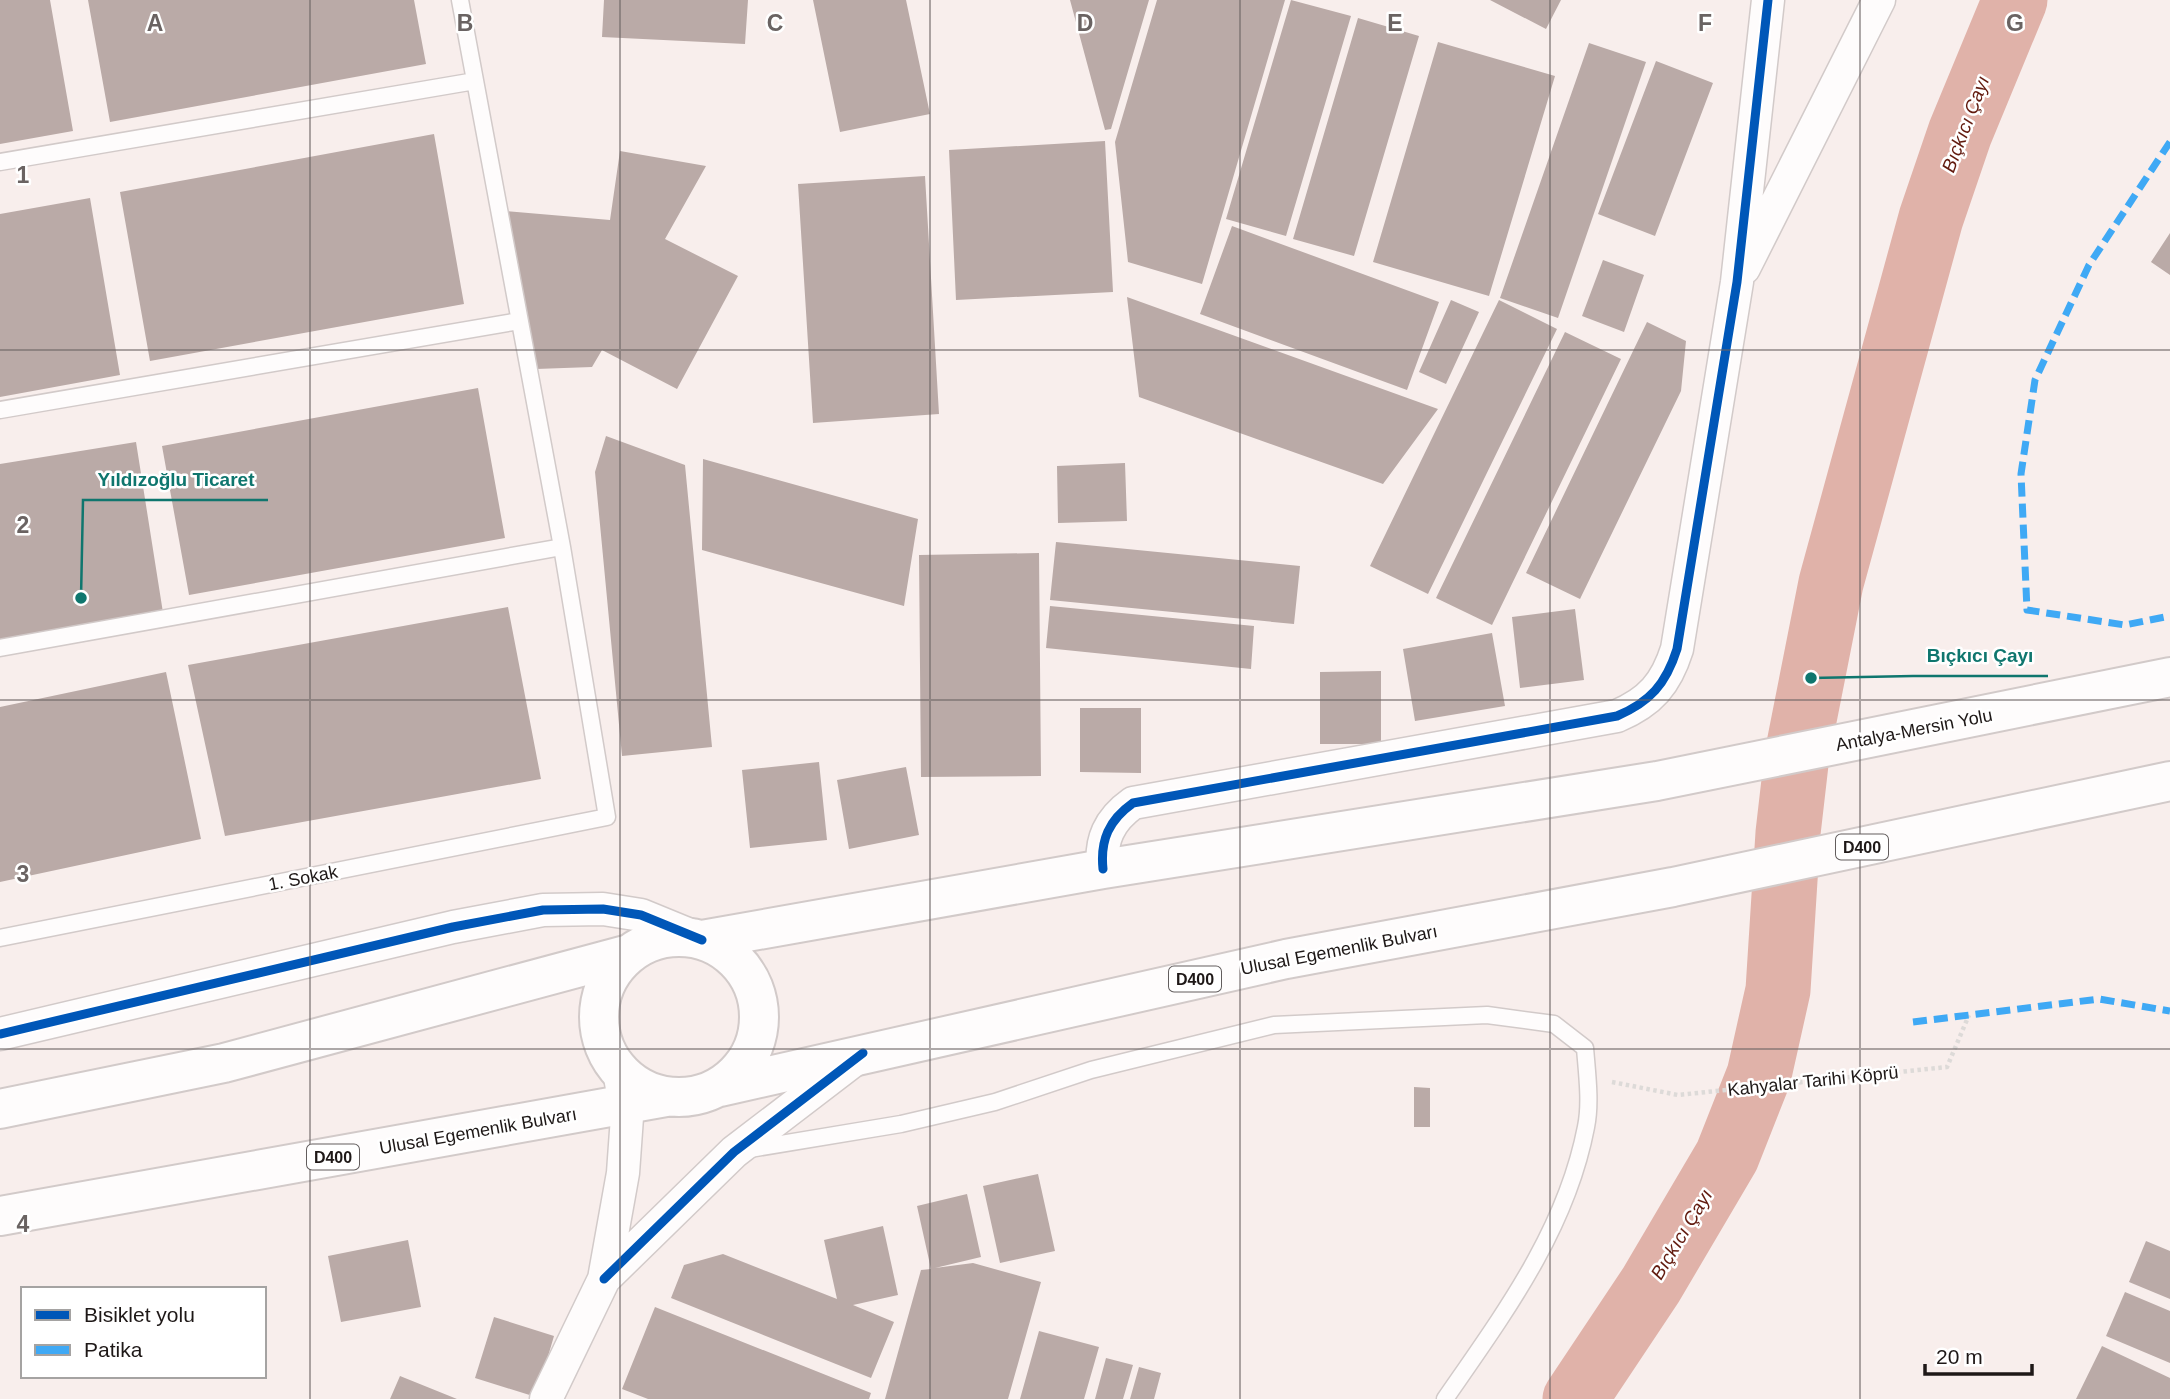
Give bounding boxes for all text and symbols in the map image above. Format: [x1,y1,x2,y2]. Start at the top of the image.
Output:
text: A [147,10,163,36]
text: B [457,10,473,36]
text: C [767,10,783,36]
text: D [1077,10,1093,36]
text: E [1387,10,1403,36]
text: F [1698,10,1712,36]
text: G [2006,10,2024,36]
water label: Bıçkıcı Çayı [1938,73,1993,175]
text: 1 [17,162,30,188]
callout: Yıldızoğlu Ticaret [83,460,268,500]
text: Yıldızoğlu Ticaret [98,469,255,490]
text: 2 [17,512,29,538]
callout: Bıçkıcı Çayı [1913,636,2048,676]
text: Bıçkıcı Çayı [1927,645,2033,666]
street label: Antalya-Mersin Yolu [1834,705,1994,755]
road number: D400 [1836,834,1888,860]
text: 3 [17,861,29,887]
street label: 1. Sokak [267,861,340,894]
street label: Ulusal Egemenlik Bulvarı [1239,921,1439,979]
road number: D400 [1169,967,1221,992]
street label: Kahyalar Tarihi Köprü [1727,1062,1899,1100]
street label: Ulusal Egemenlik Bulvarı [378,1104,578,1158]
road number: D400 [307,1144,359,1170]
water label: Bıçkıcı Çayı [1646,1185,1717,1283]
text: 4 [17,1211,30,1237]
legend [21,1287,266,1378]
text: Bisiklet yolu [84,1303,195,1326]
scale bar [1925,1332,2032,1376]
text: Patika [84,1338,143,1361]
text: 20 m [1936,1345,1983,1368]

